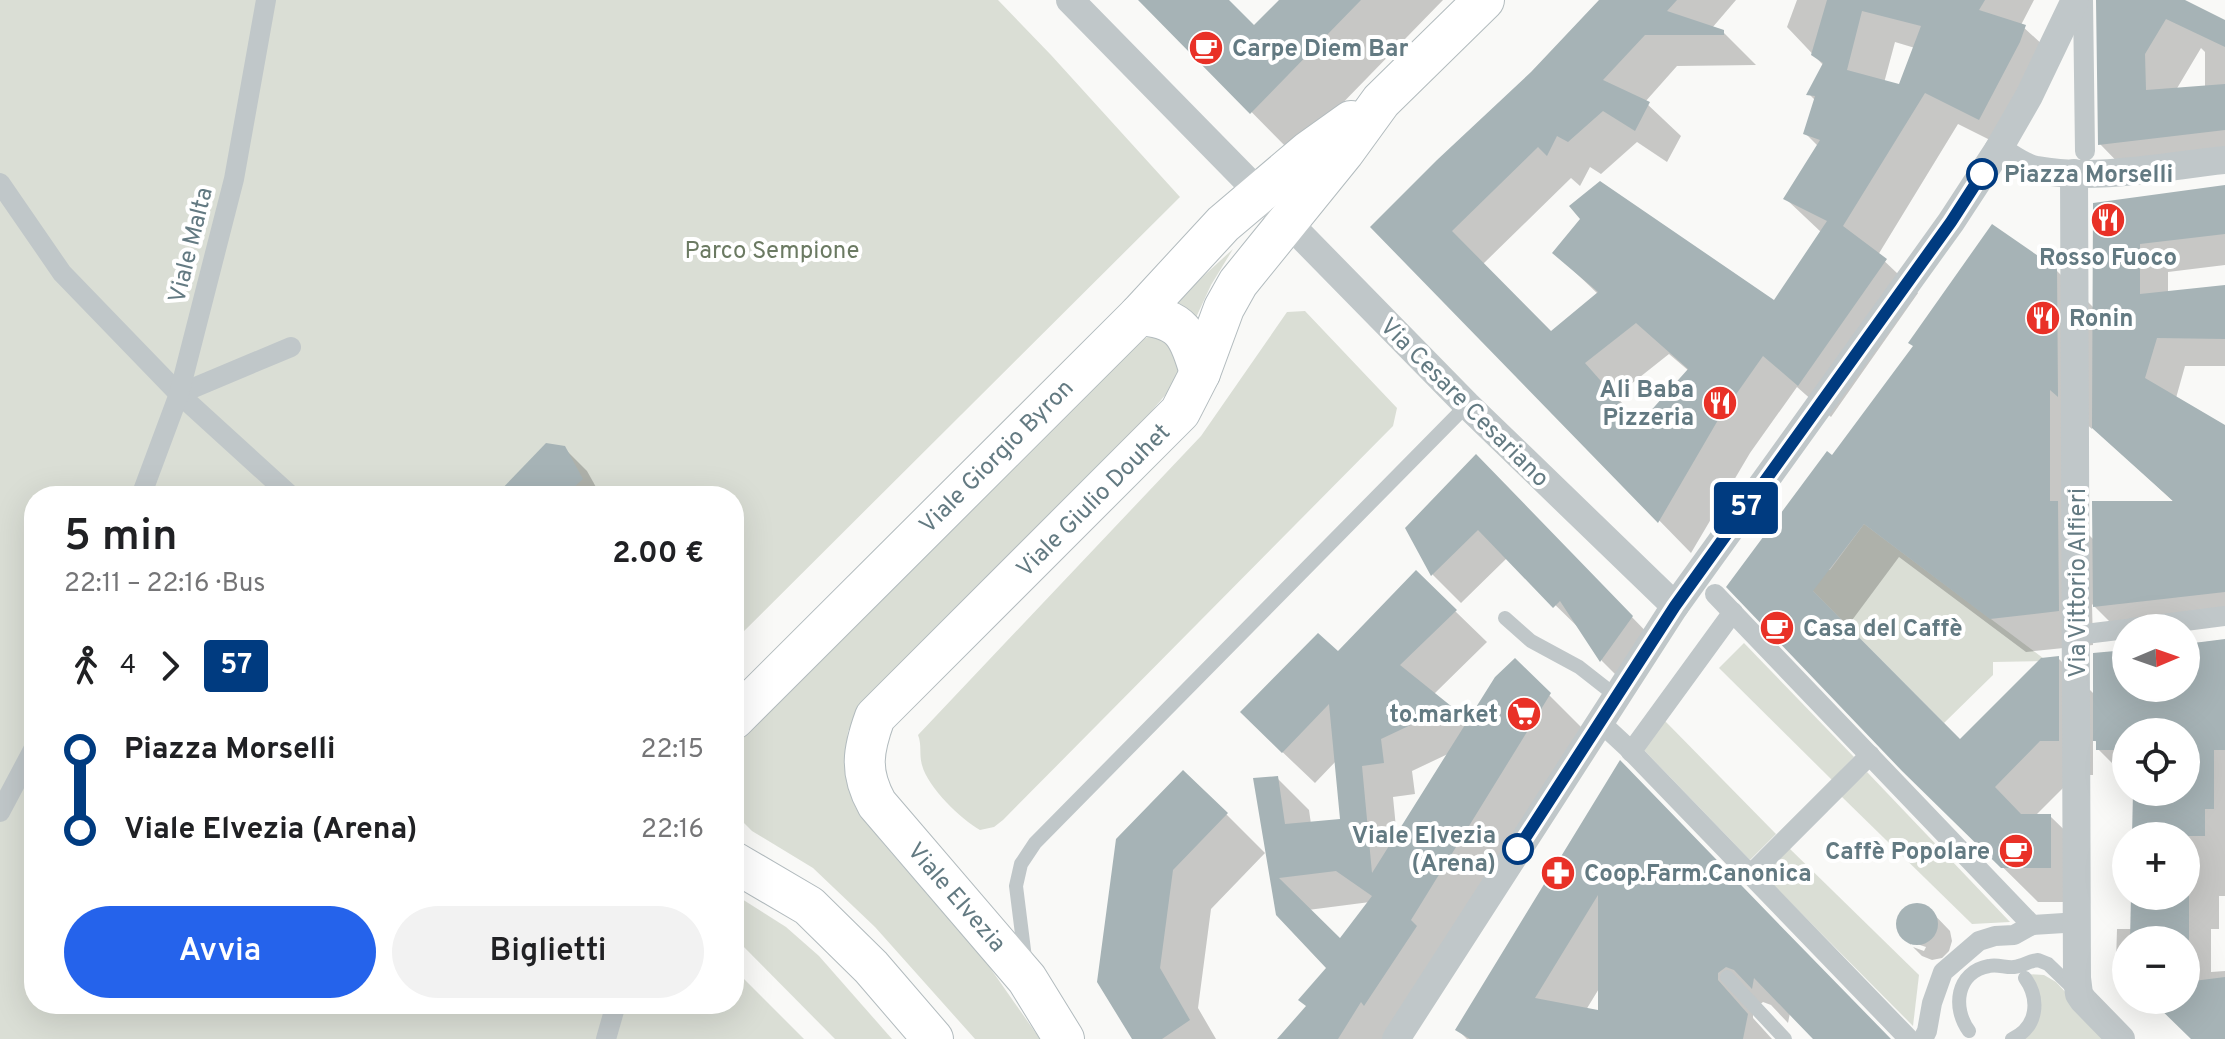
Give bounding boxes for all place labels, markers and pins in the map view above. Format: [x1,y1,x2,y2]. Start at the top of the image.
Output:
cafe icon: Carpe Diem Bar [1187,29,1225,67]
place label: Carpe Diem Bar [1232,35,1408,65]
marker: Piazza Morselli [1967,159,1997,189]
place label: Piazza Morselli [2004,161,2173,191]
restaurant icon: Rosso Fuoco [2089,201,2127,239]
place label: Rosso Fuoco [2039,244,2177,274]
restaurant icon: Ronin [2024,299,2062,337]
place label: Ronin [2069,305,2133,335]
place label: Ali Baba Pizzeria [1600,376,1694,434]
restaurant icon: Ali Baba Pizzeria [1701,384,1739,422]
cafe icon: Casa del Caffè [1758,609,1796,647]
place label: Casa del Caffè [1803,615,1963,645]
supermarket icon: to.market [1505,695,1543,733]
place label: to.market [1389,701,1498,731]
place label: Viale Elvezia (Arena) [1352,822,1496,880]
cafe icon: Caffè Popolare [1997,832,2035,870]
marker: Viale Elvezia (Arena) [1503,834,1533,864]
place label: Caffè Popolare [1825,838,1990,868]
pharmacy icon: Coop.Farm.Canonica [1539,854,1577,892]
place label: Coop.Farm.Canonica [1584,860,1812,890]

